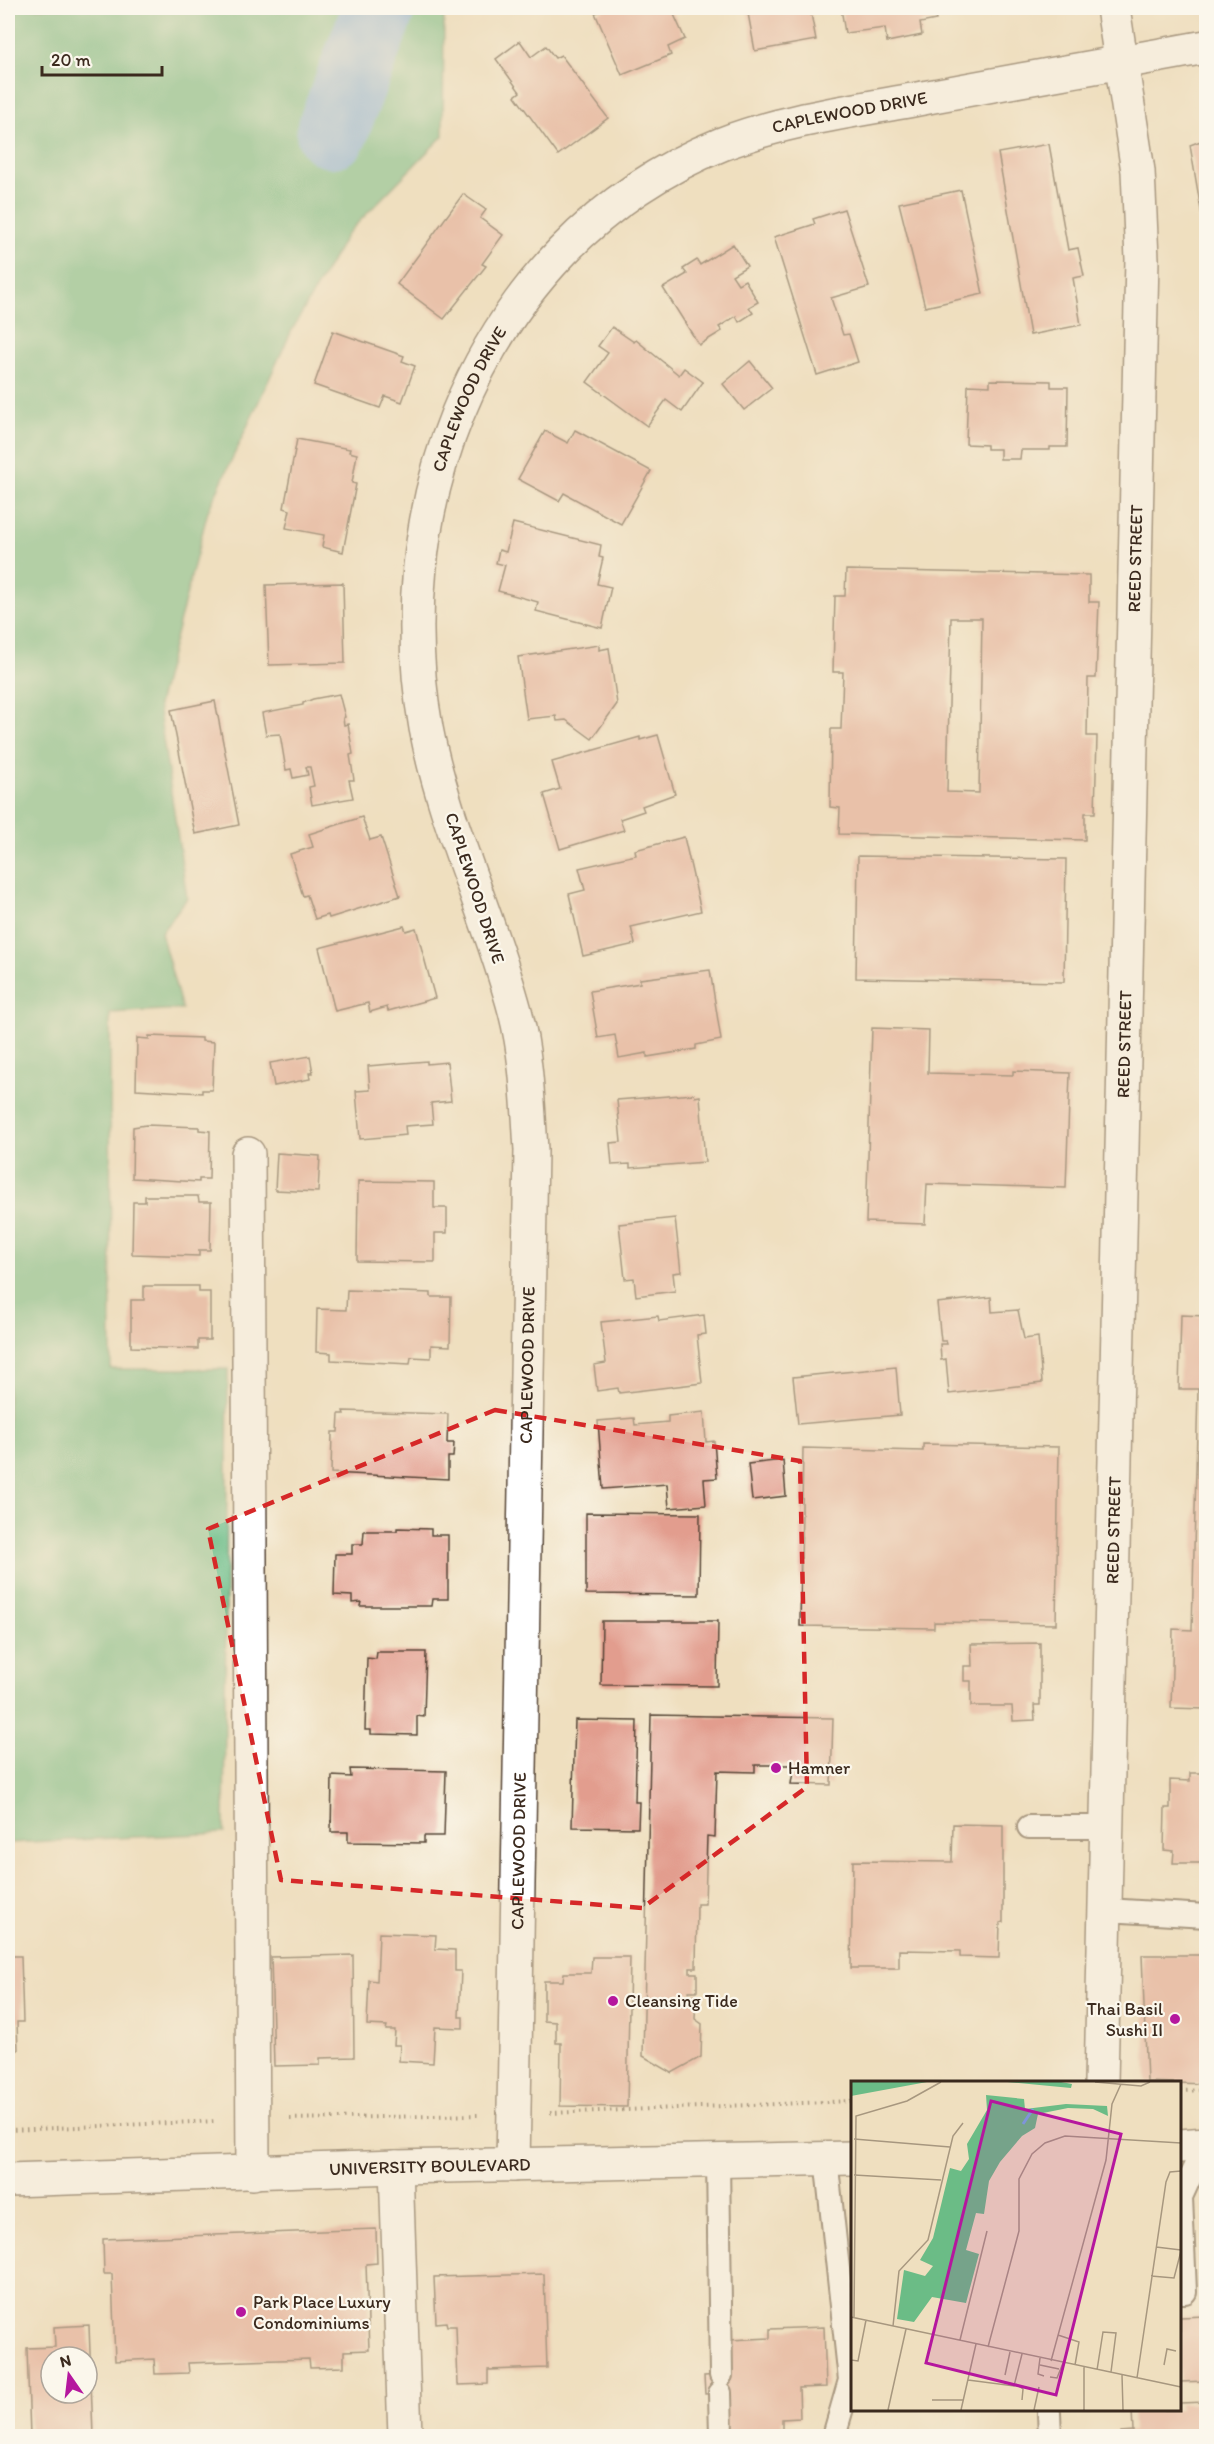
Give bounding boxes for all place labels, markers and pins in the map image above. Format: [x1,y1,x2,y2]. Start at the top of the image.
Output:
place label: Hamner [788,1757,851,1779]
marker: Hamner [769,1761,783,1775]
place label: Cleansing Tide [625,1990,738,2012]
marker: Cleansing Tide [606,1994,620,2008]
place label: Thai Basil Sushi II [1087,1998,1163,2041]
marker: Thai Basil Sushi II [1168,2012,1182,2026]
place label: Park Place Luxury Condominiums [253,2291,391,2334]
marker: Park Place Luxury Condominiums [234,2305,248,2319]

